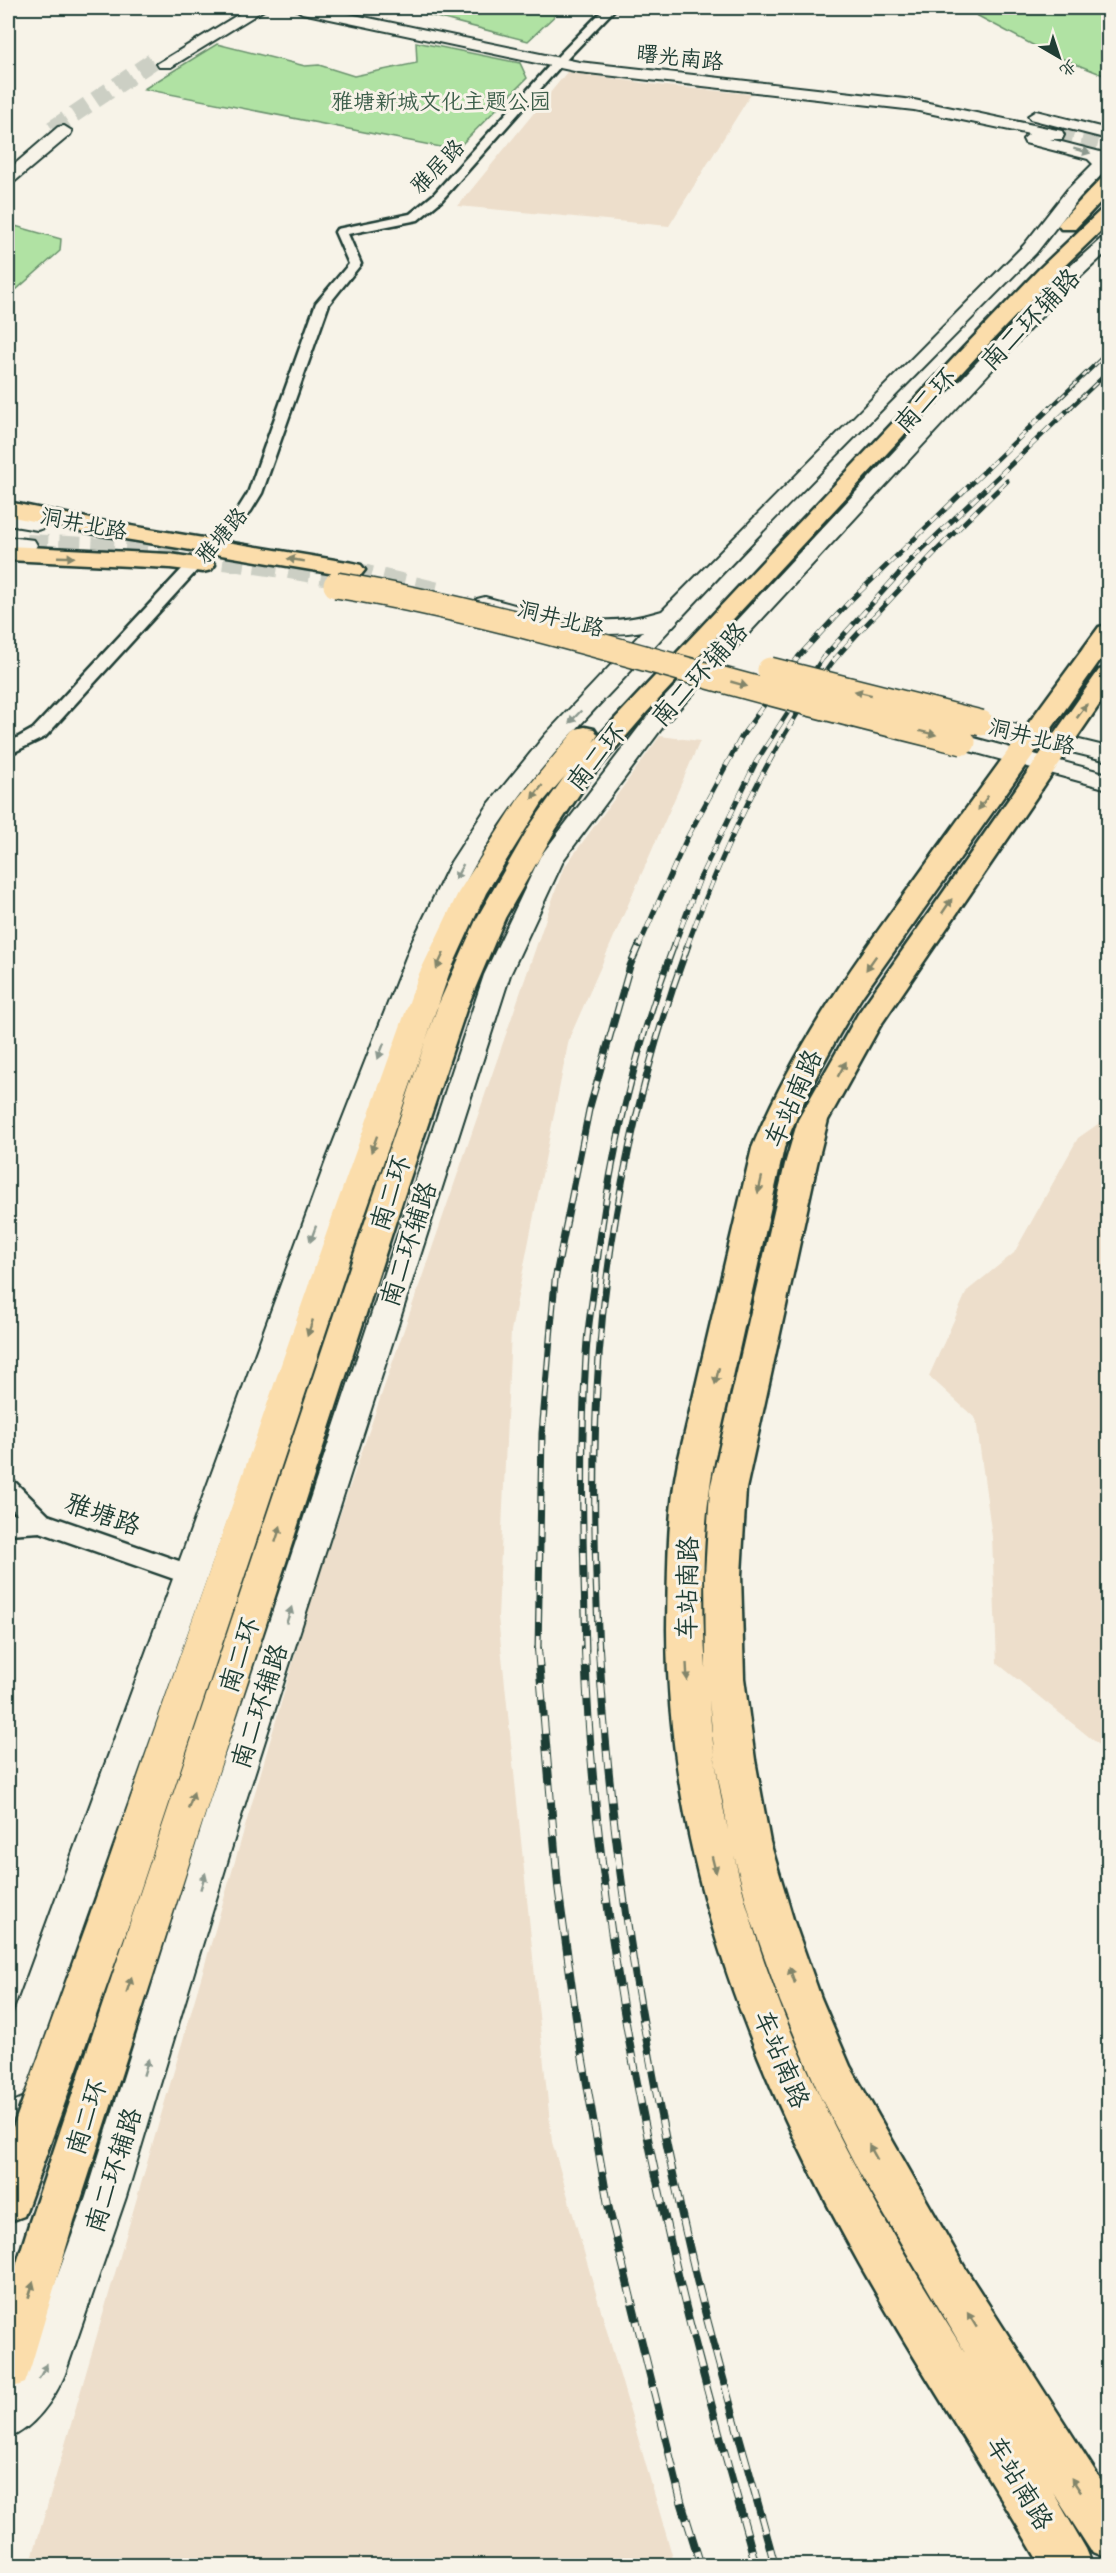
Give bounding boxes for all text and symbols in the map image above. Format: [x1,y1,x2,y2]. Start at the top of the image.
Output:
north arrow [1029,27,1089,87]
street label: 曙光南路 [635,39,725,77]
text: 北 [1055,55,1080,81]
park label: 雅塘新城文化主题公园 [331,88,551,116]
street label: 雅居路 [405,133,471,200]
one-way arrow [1073,147,1091,157]
street label: 南二环辅路 [973,261,1087,378]
street label: 南二环 [887,361,964,440]
street label: 洞井北路 [38,502,130,546]
street label: 雅塘路 [190,502,254,570]
one-way arrow [56,552,75,562]
one-way arrow [286,555,305,564]
street label: 洞井北路 [515,595,607,643]
street label: 南二环辅路 [644,615,755,734]
one-way arrow [730,680,748,690]
one-way arrow [854,688,872,698]
one-way arrow [1076,703,1088,719]
one-way arrow [569,709,583,723]
street label: 洞井北路 [986,713,1078,761]
street label: 南二环 [559,717,634,798]
one-way arrow [919,729,937,739]
one-way arrow [530,784,543,800]
one-way arrow [978,795,989,811]
one-way arrow [454,864,464,881]
one-way arrow [941,898,953,914]
one-way arrow [436,952,445,969]
one-way arrow [865,955,877,970]
one-way arrow [376,1042,385,1060]
street label: 车站南路 [757,1044,830,1152]
one-way arrow [837,1060,847,1077]
one-way arrow [369,1135,379,1153]
street label: 南二环 [363,1151,418,1235]
one-way arrow [754,1176,764,1195]
street label: 南二环辅路 [373,1177,444,1311]
one-way arrow [308,1225,318,1243]
one-way arrow [305,1319,314,1337]
one-way arrow [711,1366,721,1385]
street label: 雅塘路 [61,1486,145,1543]
one-way arrow [273,1525,283,1543]
street label: 车站南路 [670,1536,705,1640]
one-way arrow [284,1606,294,1624]
street label: 南二环 [212,1613,267,1697]
street label: 南二环辅路 [224,1639,295,1773]
one-way arrow [682,1663,691,1682]
one-way arrow [187,1791,197,1809]
one-way arrow [710,1856,720,1874]
one-way arrow [199,1872,208,1890]
one-way arrow [786,1966,796,1984]
one-way arrow [125,1976,135,1994]
street label: 车站南路 [746,2005,817,2114]
one-way arrow [142,2058,151,2076]
street label: 南二环 [59,2075,114,2159]
street label: 南二环辅路 [78,2103,149,2237]
one-way arrow [868,2143,878,2160]
one-way arrow [27,2281,36,2299]
one-way arrow [966,2312,977,2328]
one-way arrow [38,2362,48,2379]
street label: 车站南路 [979,2430,1061,2536]
one-way arrow [1071,2477,1082,2493]

